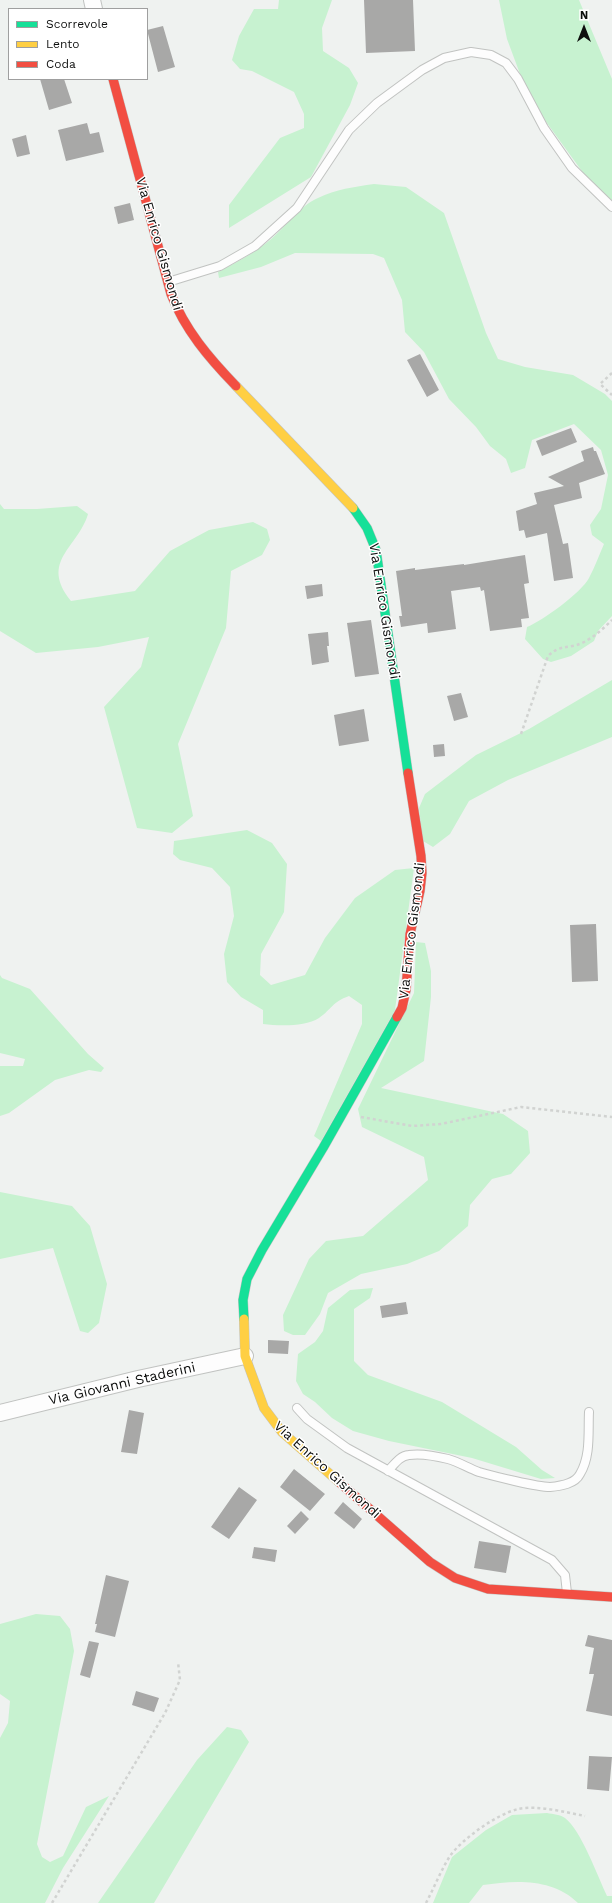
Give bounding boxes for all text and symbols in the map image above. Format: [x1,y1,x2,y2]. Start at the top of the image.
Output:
legend [8,8,148,80]
north arrow [564,8,604,48]
text: N [580,9,588,22]
text: Scorrevole [46,17,108,31]
text: Lento [46,37,80,51]
text: Coda [46,57,76,71]
street label: Via Enrico Gismondi [132,176,186,312]
street label: Via Enrico Gismondi [365,542,403,680]
street label: Via Enrico Gismondi [395,862,429,1000]
street label: Via Giovanni Staderini [47,1359,197,1409]
street label: Via Enrico Gismondi [270,1418,384,1522]

